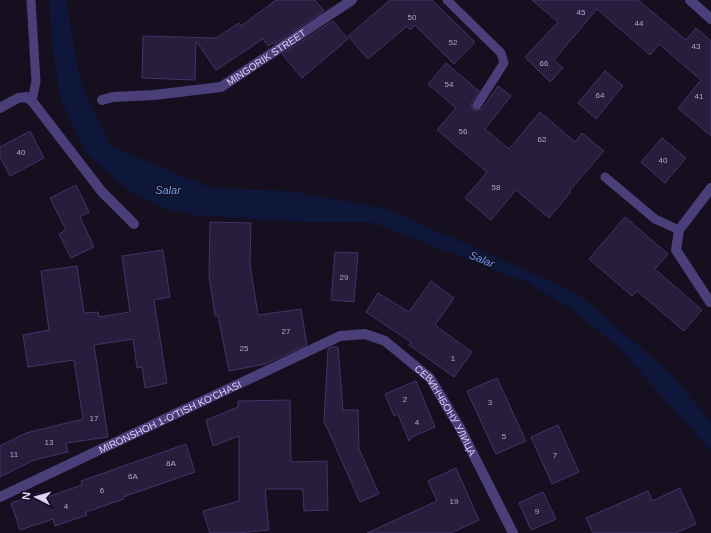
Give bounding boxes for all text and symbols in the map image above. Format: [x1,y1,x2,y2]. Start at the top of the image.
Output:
house number: 45 [577,8,586,17]
house number: 50 [408,13,417,22]
house number: 44 [635,19,644,28]
street label: MINGORIK STREET [225,27,308,88]
house number: 52 [449,38,458,47]
house number: 43 [692,42,701,51]
house number: 66 [540,59,549,68]
house number: 54 [445,80,454,89]
house number: 64 [596,91,605,100]
house number: 41 [695,92,704,101]
house number: 56 [459,127,468,136]
house number: 62 [538,135,547,144]
house number: 40 [17,148,26,157]
house number: 40 [659,156,668,165]
house number: 58 [492,183,501,192]
water label: Salar [155,184,182,196]
water label: Salar [468,248,497,270]
house number: 29 [340,273,349,282]
house number: 27 [282,327,291,336]
house number: 25 [240,344,249,353]
house number: 1 [451,354,456,363]
street label: СЕВИНЧБОНУ УЛИЦА [412,363,478,458]
street label: MIRONSHOH 1-O'TISH KO'CHASI [97,379,243,455]
house number: 2 [403,395,408,404]
house number: 3 [488,398,493,407]
house number: 17 [90,414,99,423]
house number: 4 [415,418,420,427]
house number: 5 [502,432,507,441]
house number: 13 [45,438,54,447]
house number: 11 [10,450,19,459]
house number: 7 [553,451,558,460]
house number: 8A [166,459,177,468]
house number: 6A [128,472,139,481]
north arrow [16,477,56,517]
house number: 6 [100,486,105,495]
text: N [20,491,32,501]
house number: 19 [450,497,459,506]
house number: 4 [64,502,69,511]
house number: 9 [535,507,540,516]

